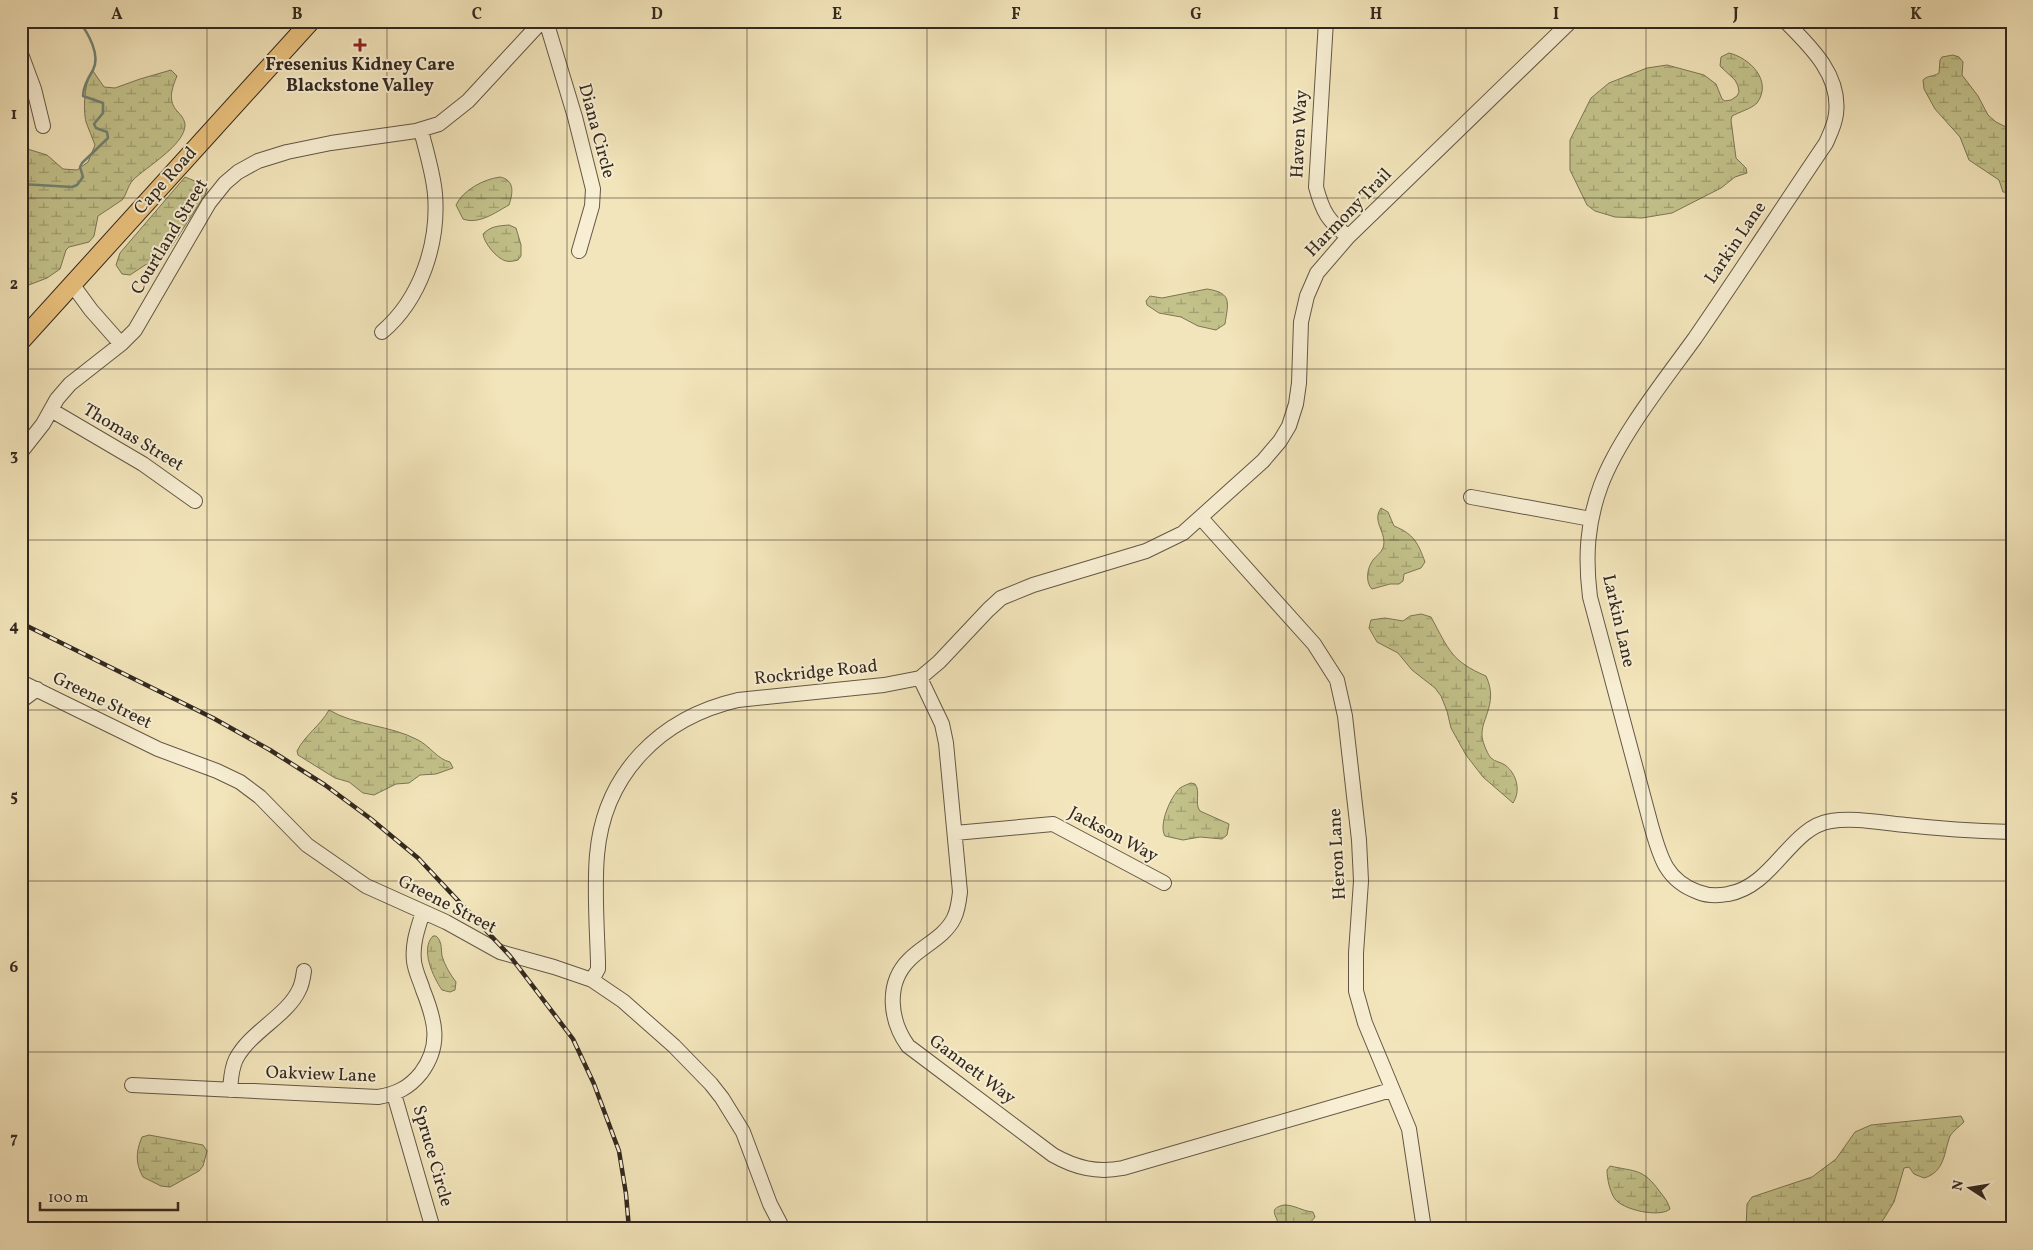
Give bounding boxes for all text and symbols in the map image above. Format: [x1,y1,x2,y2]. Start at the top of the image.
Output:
text: A [111,4,123,26]
text: B [292,4,303,26]
text: C [472,4,482,26]
text: D [651,4,663,26]
text: E [832,4,842,26]
text: F [1011,4,1021,26]
text: G [1190,4,1202,26]
text: H [1370,4,1382,26]
text: I [1553,4,1559,26]
text: J [1732,4,1739,26]
text: K [1910,4,1922,26]
marker: Fresenius Kidney Care Blackstone Valley [353,38,367,52]
place label: Fresenius Kidney Care Blackstone Valley [265,53,455,99]
street label: Diana Circle [571,81,621,181]
street label: Haven Way [1285,89,1315,179]
text: 1 [11,104,17,126]
street label: Cape Road [129,141,203,221]
street label: Harmony Trail [1300,163,1398,263]
street label: Courtland Street [125,174,215,300]
street label: Larkin Lane [1699,197,1773,289]
text: 2 [10,274,18,296]
street label: Thomas Street [78,398,188,478]
text: 3 [10,445,18,467]
street label: Larkin Lane [1595,572,1641,670]
text: 4 [9,616,19,638]
street label: Rockridge Road [753,654,879,692]
street label: Greene Street [48,666,156,736]
text: 5 [10,786,18,808]
street label: Jackson Way [1064,801,1163,869]
street label: Heron Lane [1323,807,1353,901]
street label: Greene Street [393,869,501,941]
text: 6 [10,957,19,979]
street label: Gannett Way [923,1029,1021,1111]
street label: Oakview Lane [265,1061,377,1089]
street label: Spruce Circle [406,1102,458,1210]
text: 7 [10,1128,18,1150]
north arrow [1946,1162,1996,1212]
text: N [1948,1179,1969,1193]
scale bar [40,1180,178,1212]
text: 100 m [48,1188,88,1209]

